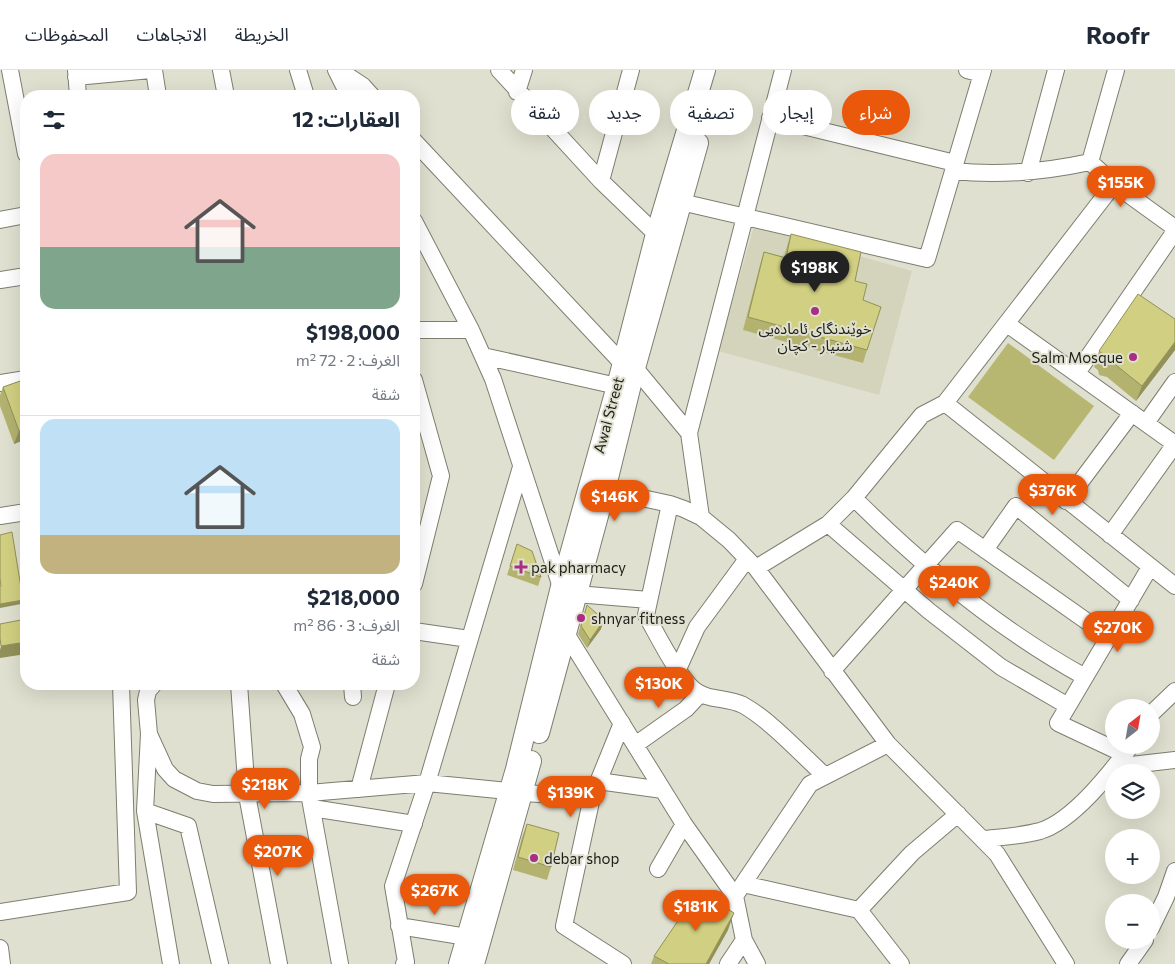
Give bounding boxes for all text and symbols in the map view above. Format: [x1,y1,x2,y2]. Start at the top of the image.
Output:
text: Roofr [1086,20,1150,49]
text: المحفوظات [25,23,109,45]
text: الاتجاهات [137,23,207,45]
text: الخريطة [235,23,289,45]
chip: شقة [511,90,579,135]
chip: جديد [589,90,660,135]
chip: تصفية [670,90,753,135]
chip: إيجار [763,90,832,135]
chip: شراء [842,90,910,135]
icon: filters [40,106,68,134]
text: العقارات: 12 [292,106,400,131]
pin: $155K [1086,166,1156,208]
text: $155K [1098,172,1144,191]
icon: home [175,186,265,276]
pin: $198K [780,250,850,293]
text: $198K [791,257,839,276]
marker: خوێندنگای ئامادەیی شنیار - کچان [809,305,821,317]
text: $198,000 [306,319,400,344]
place label: خوێندنگای ئامادەیی شنیار - کچان [758,319,872,356]
place label: Salm Mosque [1032,348,1123,366]
text: الغرف: 2 · 72 m² [296,350,400,369]
marker: Salm Mosque [1127,351,1139,363]
street label: Awal Street [589,375,627,455]
text: شقة [372,384,400,403]
icon: home [175,452,265,542]
pin: $376K [1018,474,1088,516]
pin: $146K [580,480,650,522]
text: $376K [1029,480,1077,499]
text: $146K [591,486,639,505]
place label: pak pharmacy [531,558,626,576]
marker: pak pharmacy [515,561,527,573]
pin: $240K [919,566,989,608]
text: $240K [929,572,979,591]
text: $218,000 [307,584,400,609]
place label: shnyar fitness [591,609,685,627]
pin: $270K [1083,610,1153,653]
marker: shnyar fitness [575,612,587,624]
text: الغرف: 3 · 86 m² [293,615,400,634]
text: $270K [1094,617,1142,636]
text: شقة [372,649,400,668]
pin: $130K [624,666,694,709]
text: $130K [635,673,683,692]
north arrow [1105,699,1160,754]
map controls [1105,699,1160,949]
button: layers [1105,764,1160,819]
pin: $218K [230,768,300,810]
text: $218K [242,774,288,793]
pin: $139K [536,776,606,818]
text: $139K [548,782,594,801]
button: + [1105,829,1160,884]
pin: $207K [243,834,313,877]
text: $207K [254,841,302,860]
place label: debar shop [544,849,620,867]
marker: debar shop [528,852,540,864]
pin: $267K [400,874,470,916]
text: $267K [411,880,459,899]
pin: $181K [661,890,731,932]
button: − [1105,894,1160,949]
text: $181K [674,896,718,915]

